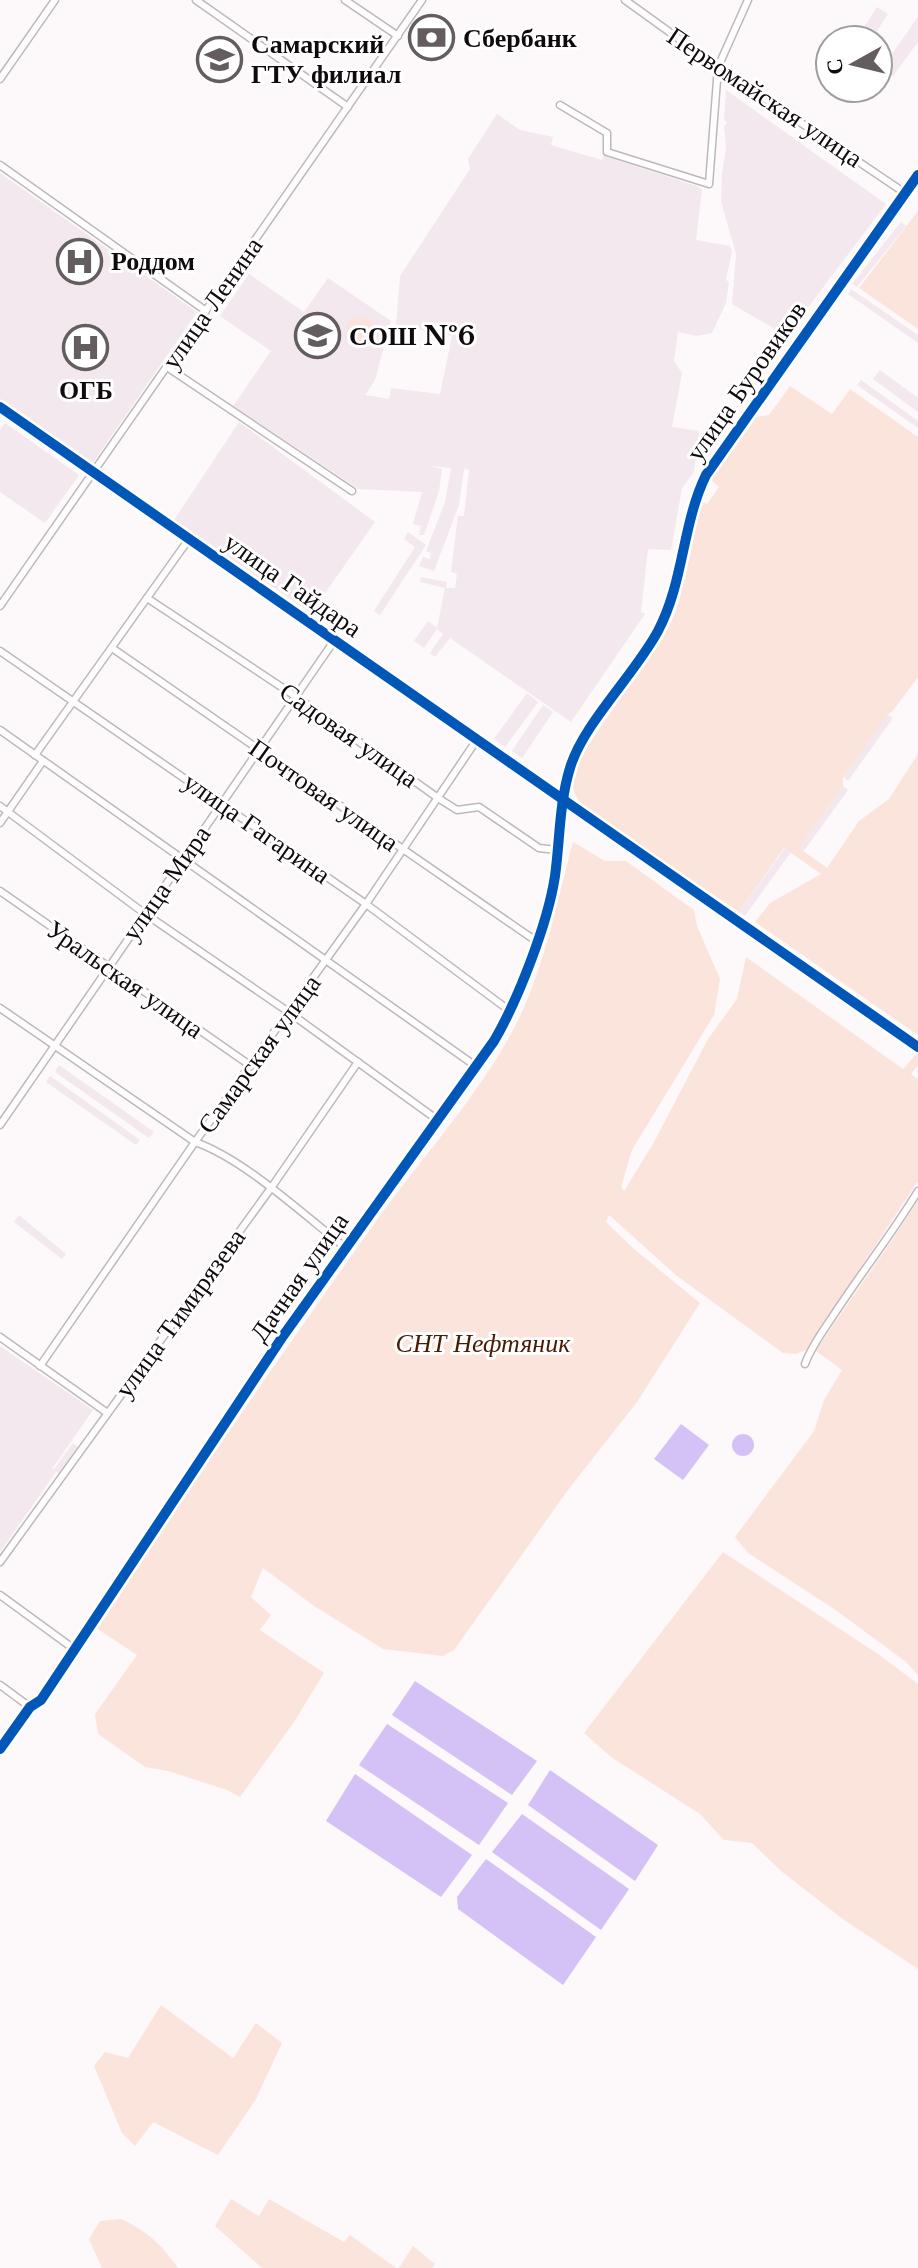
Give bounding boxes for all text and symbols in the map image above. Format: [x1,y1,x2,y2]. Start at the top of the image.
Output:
bank icon: Сбербанк [408,14,456,62]
street label: Первомайская улица [661,20,869,174]
place label: Сбербанк [463,22,577,54]
north arrow [814,24,894,104]
place label: Самарский ГТУ филиал [251,28,401,90]
school or university icon: Самарский ГТУ филиал [196,35,244,83]
text: С [820,57,849,76]
street label: улица Ленина [155,230,270,375]
hospital icon: Роддом [56,237,104,285]
place label: Роддом [111,245,195,277]
street label: улица Буровиков [679,295,813,467]
school or university icon: СОШ №6 [294,312,342,360]
place label: СОШ №6 [349,320,475,352]
hospital icon: ОГБ [62,323,110,371]
place label: ОГБ [59,374,113,406]
street label: улица Гайдара [218,526,368,644]
street label: Садовая улица [273,675,425,795]
street label: Почтовая улица [243,732,405,859]
street label: улица Гагарина [177,766,337,891]
street label: улица Мира [115,819,218,947]
street label: Уральская улица [40,913,210,1045]
street label: Самарская улица [191,968,328,1140]
street label: Дачная улица [243,1206,355,1348]
street label: улица Тимирязева [108,1222,252,1404]
park label: СНТ Нефтяник [396,1327,571,1359]

